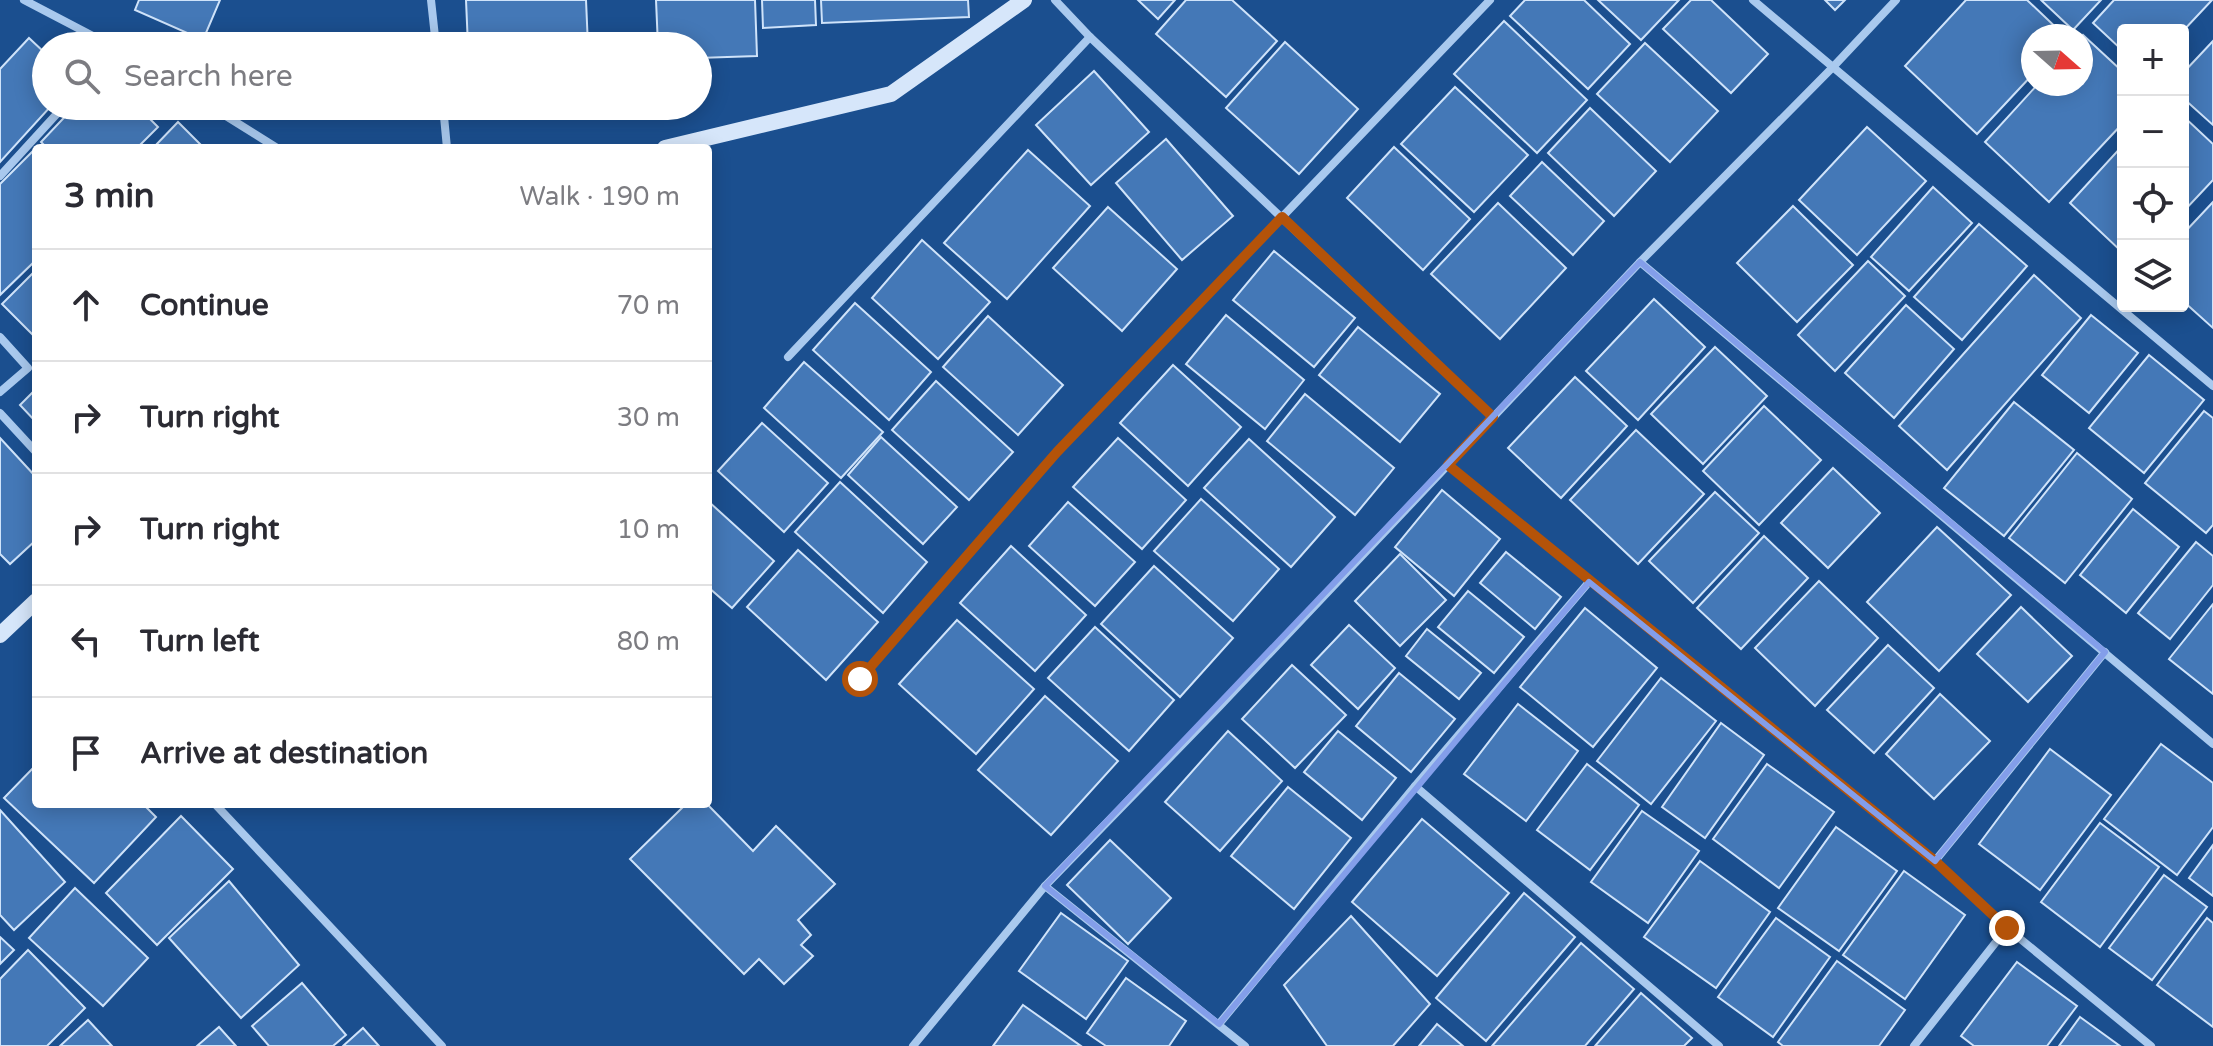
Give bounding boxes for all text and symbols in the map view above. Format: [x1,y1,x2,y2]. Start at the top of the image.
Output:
north arrow [2021,24,2093,96]
map controls [2117,24,2189,312]
button: + [2117,24,2189,96]
search box [32,32,712,120]
icon: search [60,54,104,98]
text: Search here [124,58,293,95]
button: − [2117,96,2189,168]
button: locate [2117,168,2189,240]
text: 3 min [64,176,155,217]
text: Walk · 190 m [520,181,680,212]
button: layers [2117,240,2189,312]
icon: ahead [64,283,108,327]
text: Continue [140,287,269,324]
text: 70 m [617,290,680,321]
icon: right [64,395,108,439]
text: Turn right [140,399,280,436]
text: 30 m [617,402,680,433]
icon: right [64,507,108,551]
text: Turn right [140,511,280,548]
text: 10 m [617,514,680,545]
icon: left [64,619,108,663]
text: Turn left [140,623,259,660]
text: 80 m [617,626,680,657]
route start [842,661,878,697]
icon: arrive [64,731,108,775]
text: Arrive at destination [140,735,428,772]
route end [1989,910,2025,946]

